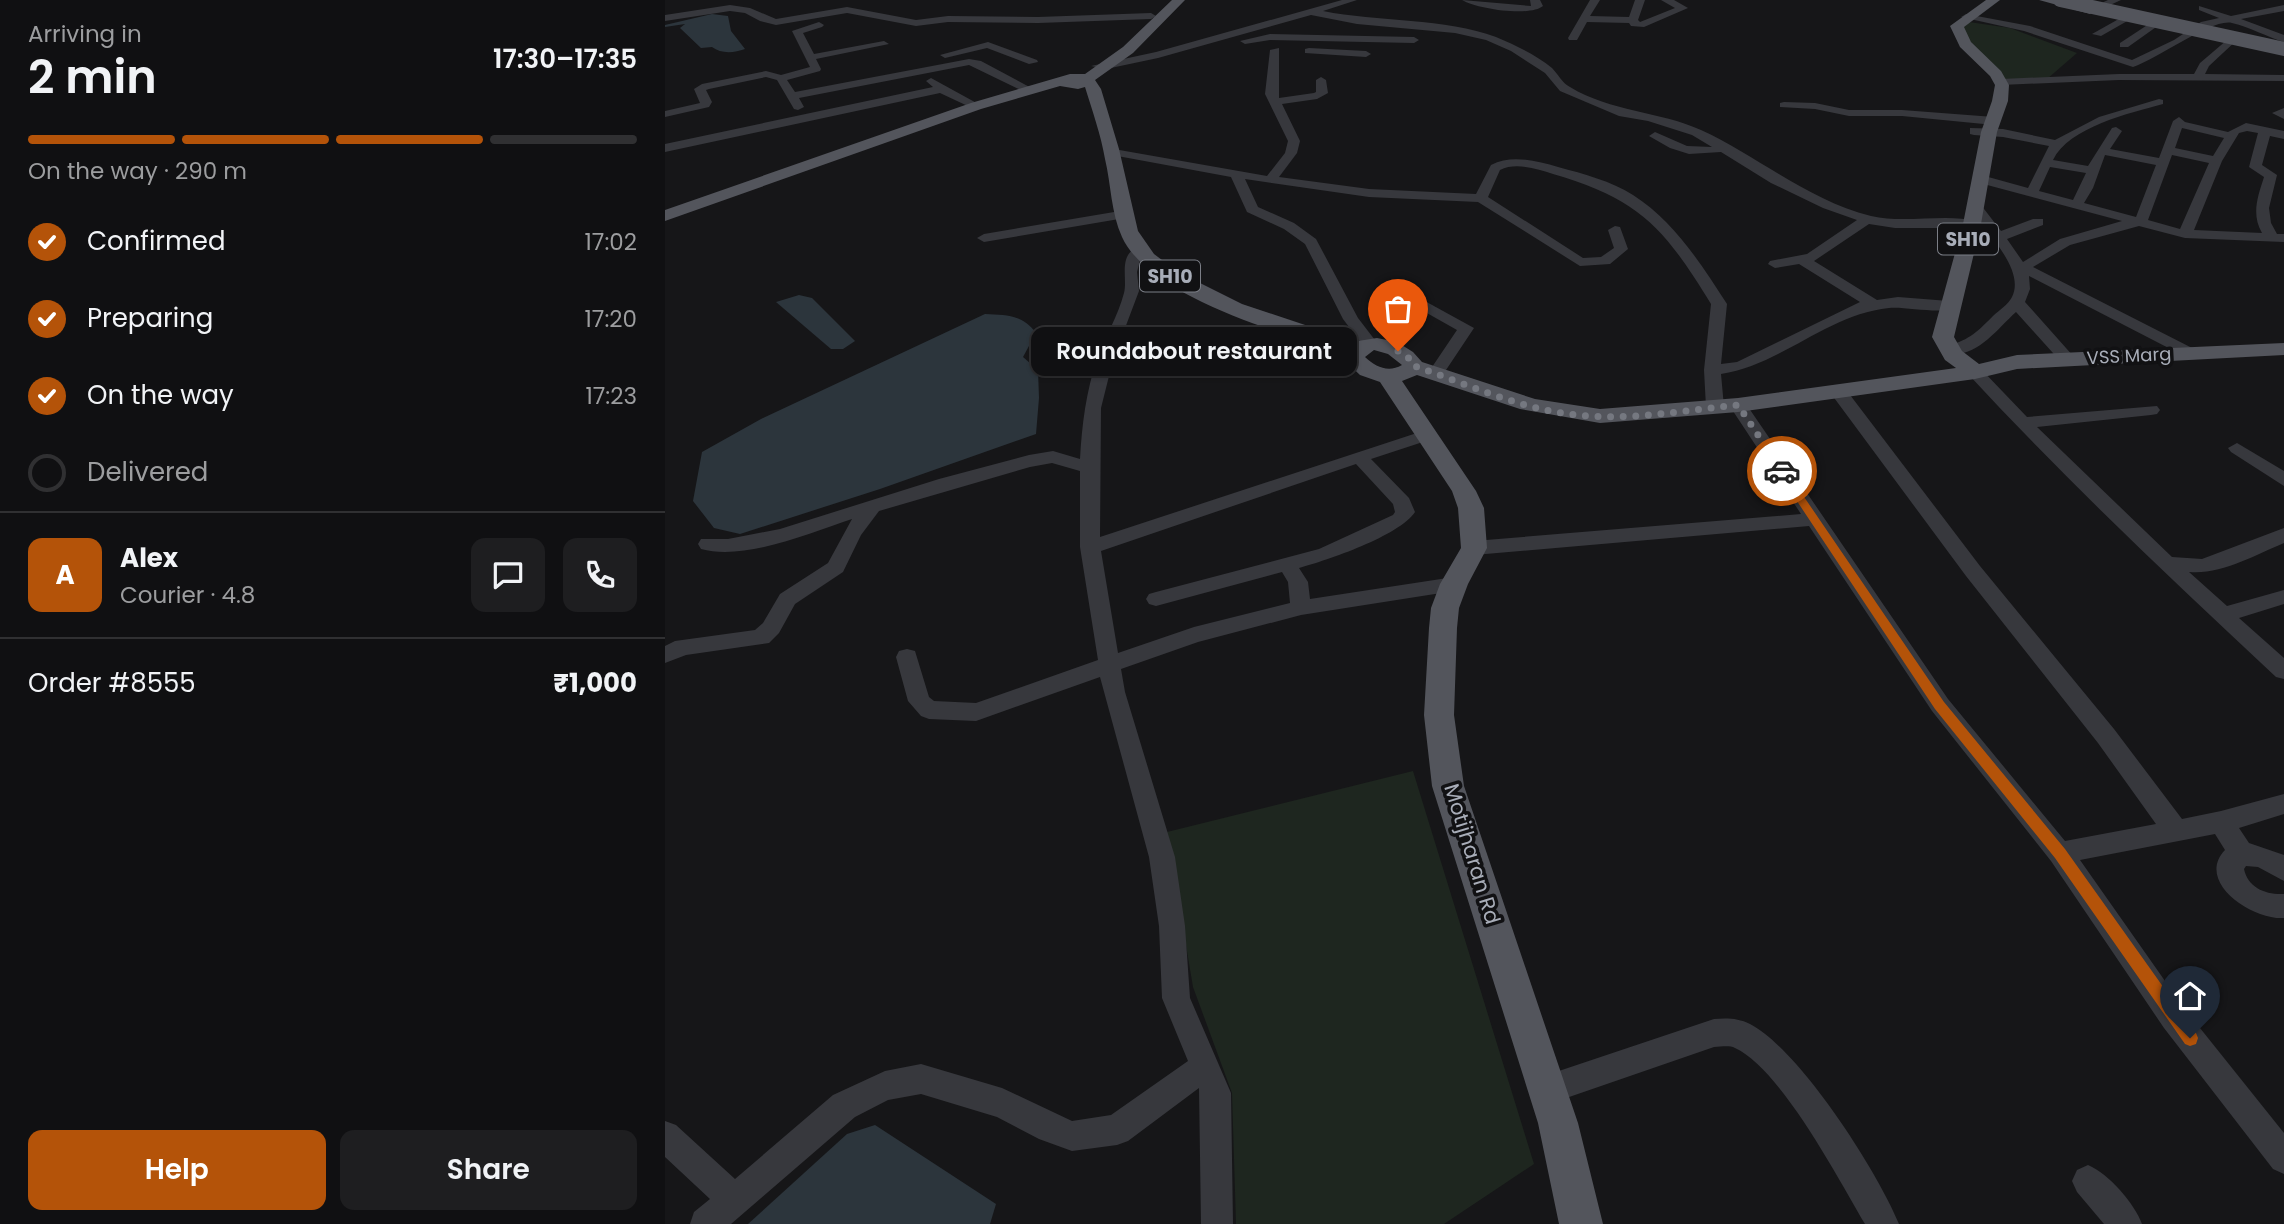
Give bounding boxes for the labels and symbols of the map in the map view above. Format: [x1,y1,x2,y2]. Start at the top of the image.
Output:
road number: SH10 [1938,224,1998,255]
road number: SH10 [1140,260,1200,292]
pin [1368,279,1428,351]
callout: Roundabout restaurant [1030,326,1356,376]
street label: VSS Marg [2086,341,2172,370]
courier [1747,436,1817,506]
street label: Motijharan Rd [1437,780,1508,928]
pin [2160,966,2220,1038]

